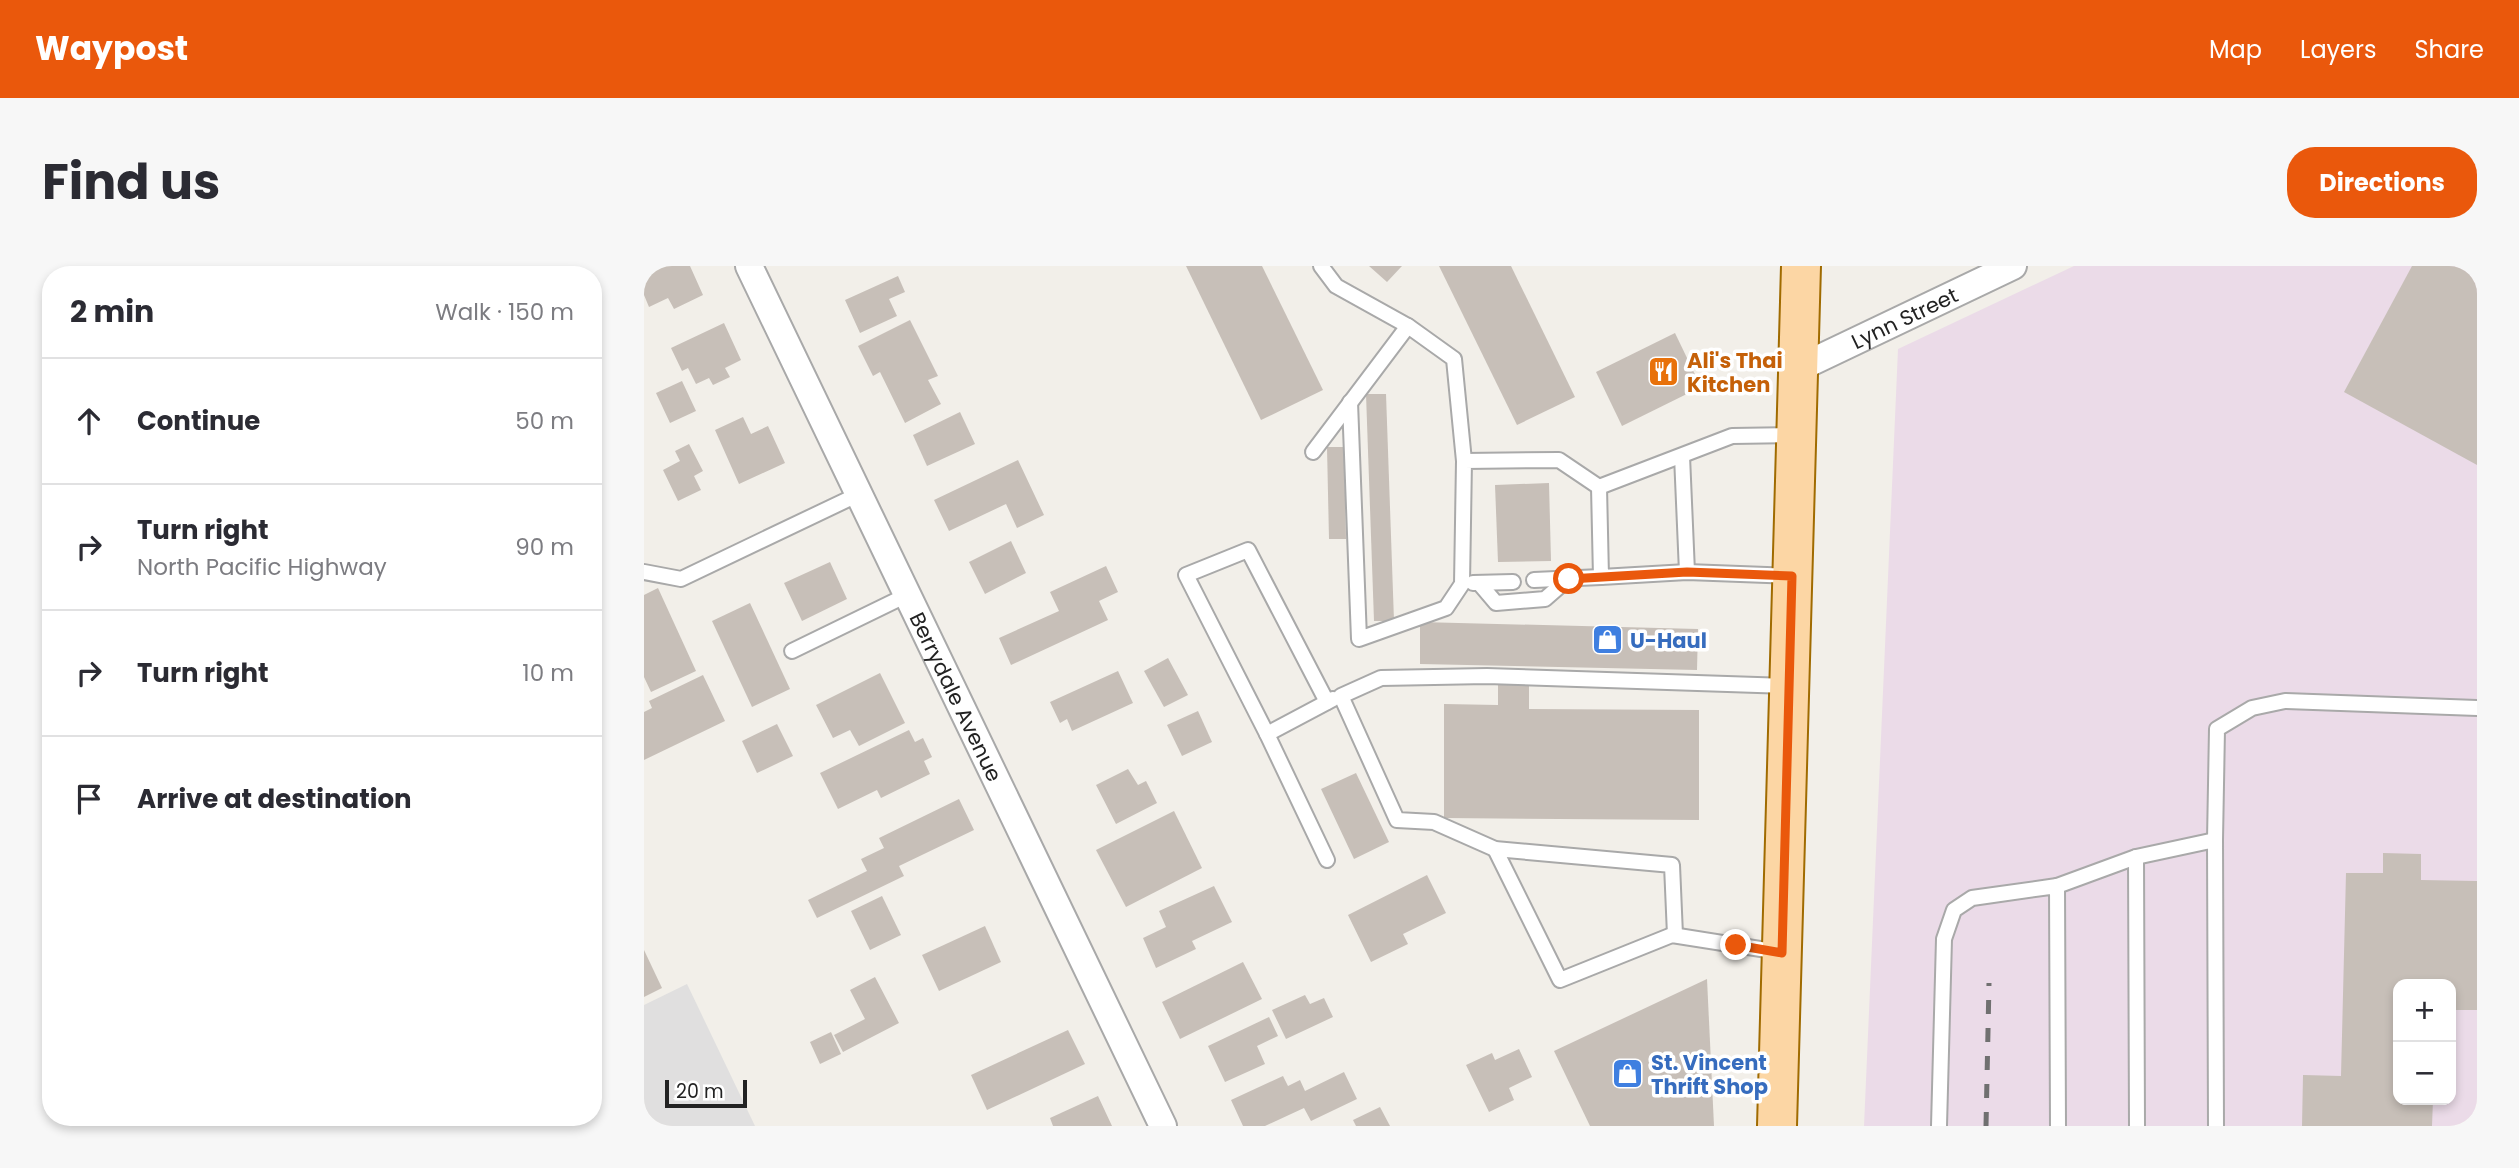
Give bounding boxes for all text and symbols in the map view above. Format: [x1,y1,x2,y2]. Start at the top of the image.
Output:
text: Waypost [35,25,188,72]
text: Map [2209,33,2262,66]
text: Layers [2300,33,2376,66]
text: Share [2414,33,2484,66]
button: Directions [2287,147,2477,218]
text: Find us [42,148,220,216]
street label: Lynn Street [1846,280,1963,356]
text: 2 min [70,290,154,333]
text: Walk · 150 m [435,296,574,328]
place label: Ali's Thai Kitchen [1687,346,1783,399]
restaurant icon: Ali's Thai Kitchen [1647,355,1681,389]
icon: ahead [70,402,108,440]
text: Continue [137,403,260,439]
text: 50 m [515,405,574,437]
text: Turn right [137,512,269,548]
icon: right [70,528,108,566]
text: 90 m [515,531,574,563]
text: North Pacific Highway [137,551,387,583]
route start [1553,563,1584,594]
street label: Berrydale Avenue [903,607,1009,786]
shop icon: U-Haul [1590,623,1624,657]
place label: U-Haul [1630,626,1707,655]
icon: right [70,654,108,692]
text: Turn right [137,655,269,691]
text: 10 m [522,657,574,689]
icon: arrive [70,780,108,818]
text: Arrive at destination [137,781,412,817]
route end [1720,929,1751,960]
map controls [2393,979,2456,1105]
button: + [2393,979,2456,1042]
button: − [2393,1042,2456,1105]
place label: St. Vincent Thrift Shop [1651,1048,1768,1101]
shop icon: St. Vincent Thrift Shop [1611,1057,1645,1091]
scale bar [665,1077,747,1109]
text: 20 m [676,1078,724,1105]

